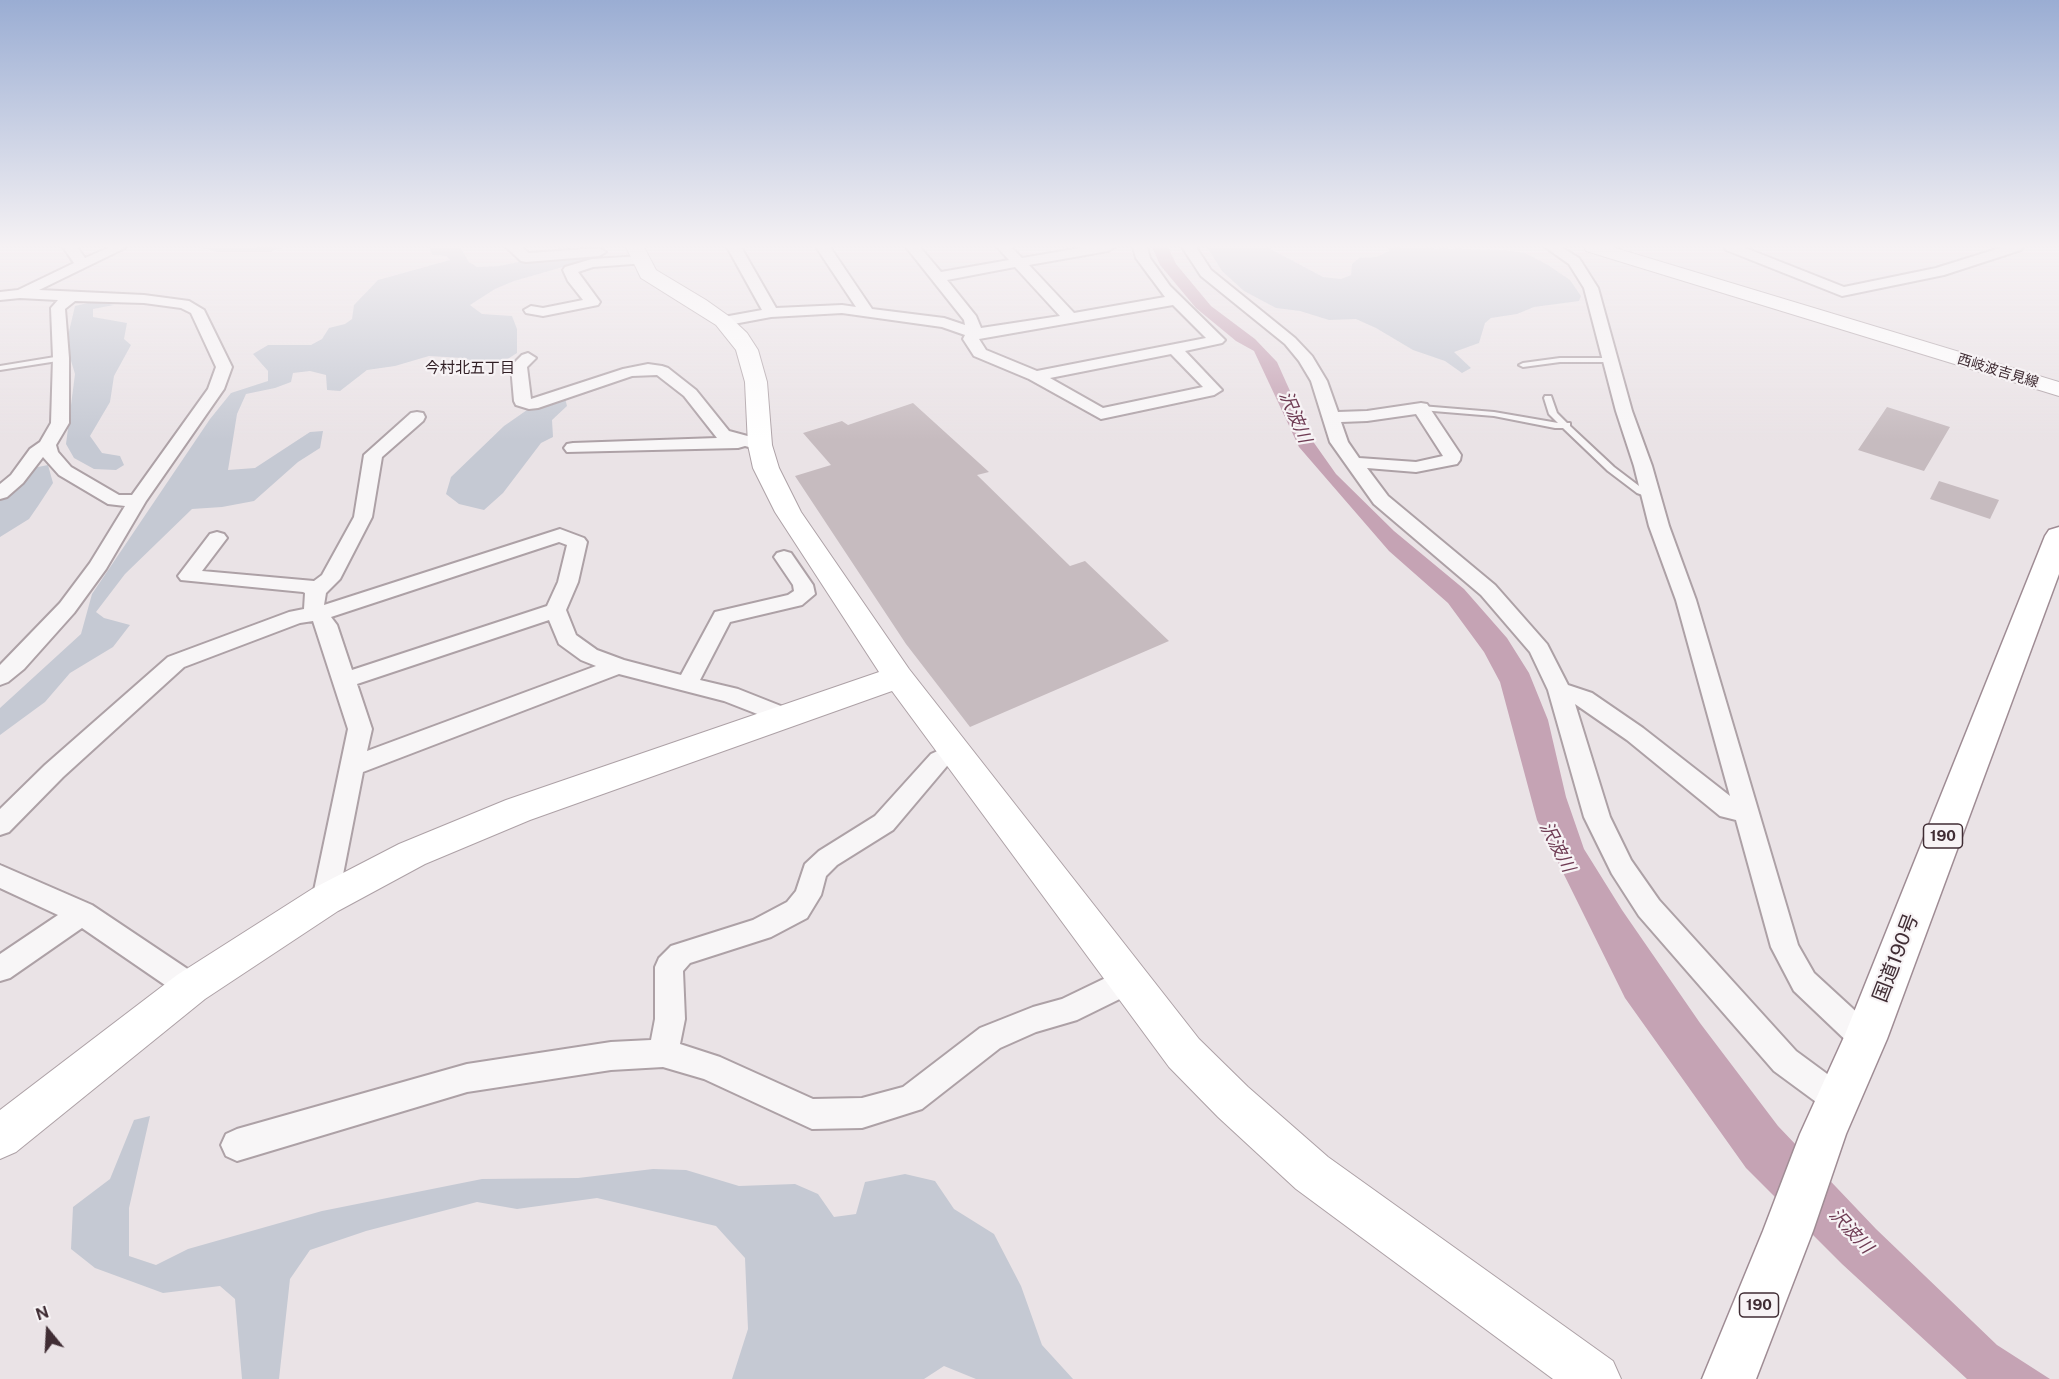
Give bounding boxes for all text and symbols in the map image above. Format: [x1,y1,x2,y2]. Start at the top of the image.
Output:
street label: 西岐波吉見線 [1955,351,2041,391]
district label: 今村北五丁目 [425,359,515,377]
water label: 沢波川 [1275,388,1315,446]
water label: 沢波川 [1535,818,1579,876]
road number: 190 [1924,824,1962,848]
street label: 国道190号 [1868,910,1924,1006]
water label: 沢波川 [1825,1204,1877,1258]
road number: 190 [1740,1293,1778,1317]
north arrow [18,1301,78,1361]
text: N [33,1302,51,1324]

